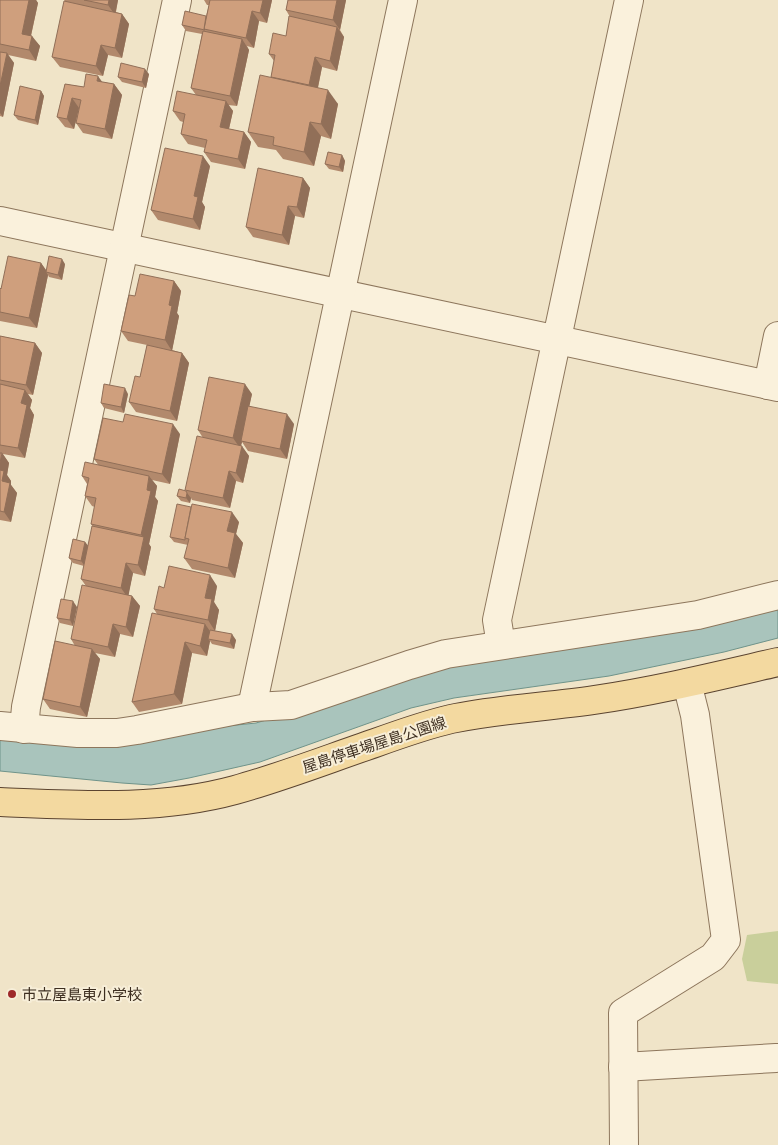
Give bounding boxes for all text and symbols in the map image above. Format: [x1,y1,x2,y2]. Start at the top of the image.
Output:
street label: 屋島停車場屋島公園線 [300,711,448,777]
place label: 市立屋島東小学校 [22,984,142,1004]
marker: 市立屋島東小学校 [6,988,18,1000]

